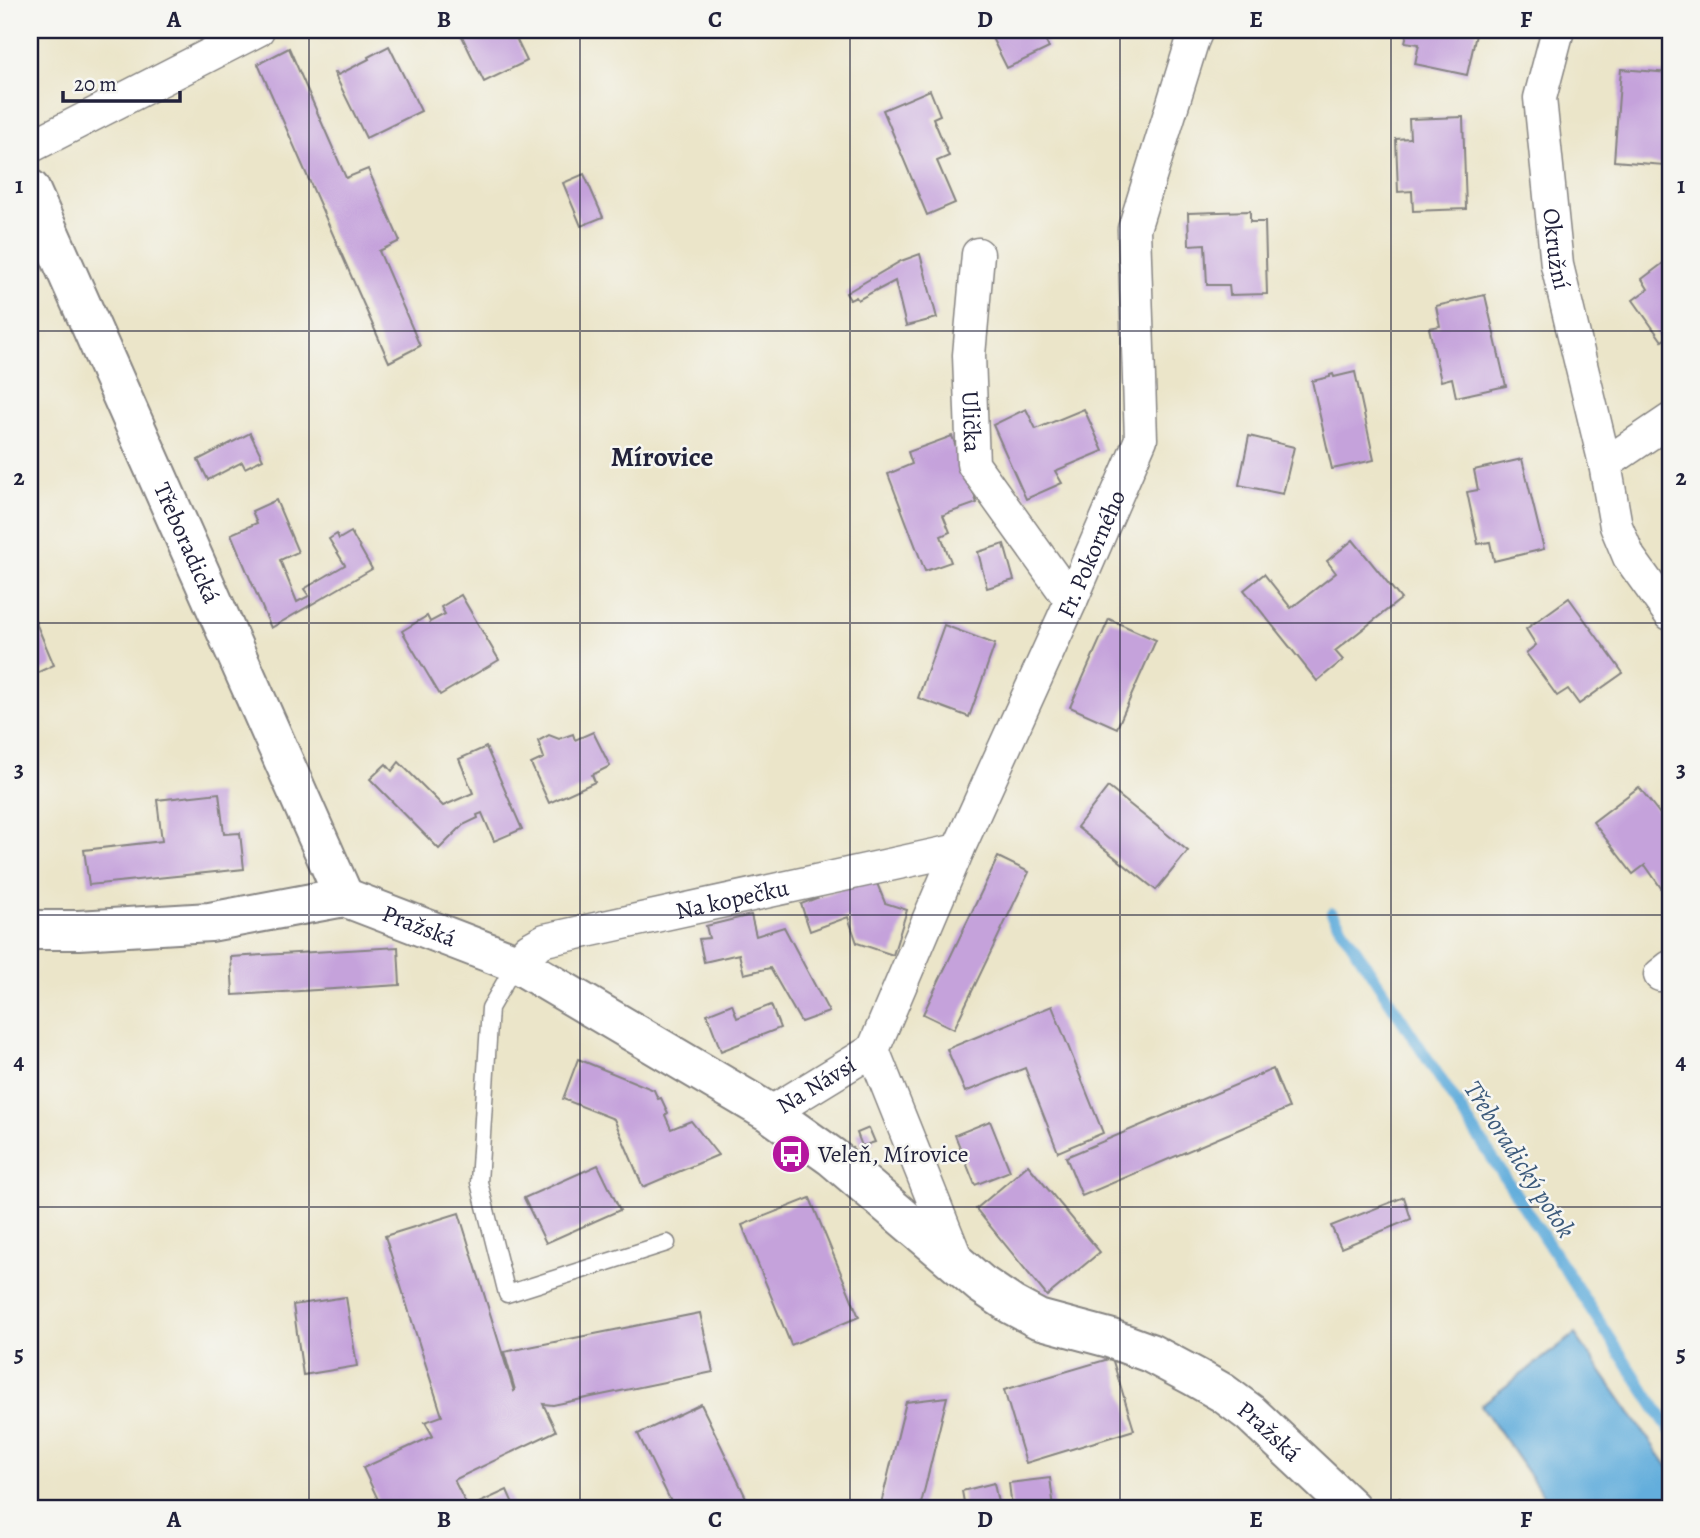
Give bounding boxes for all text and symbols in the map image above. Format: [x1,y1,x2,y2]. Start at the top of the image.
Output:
text: A [166,4,182,35]
text: B [437,4,451,35]
text: C [708,4,722,35]
text: D [977,4,993,35]
text: E [1249,4,1263,35]
text: F [1520,4,1533,35]
scale bar [63,60,180,104]
text: 20 m [74,70,117,98]
text: 1 [15,170,23,201]
text: 1 [1677,170,1685,201]
street label: Okružní [1535,207,1578,293]
street label: Ulička [954,390,989,454]
district label: Mírovice [611,438,713,476]
text: 2 [13,462,25,493]
text: 2 [1675,462,1687,493]
street label: Třeboradická [146,477,228,609]
street label: Fr. Pokorného [1049,485,1133,623]
text: 3 [14,754,24,785]
text: 3 [1676,754,1686,785]
street label: Na kopečku [673,871,792,927]
street label: Pražská [378,897,461,955]
text: 4 [14,1046,25,1077]
text: 4 [1676,1046,1687,1077]
street label: Na Návsi [770,1048,862,1121]
water label: Třeboradický potok [1456,1074,1584,1245]
bus stop icon: Veleň, Mírovice [770,1133,812,1175]
place label: Veleň, Mírovice [817,1138,968,1170]
text: 5 [14,1338,24,1369]
text: 5 [1676,1338,1686,1369]
street label: Pražská [1231,1393,1309,1470]
text: A [166,1504,182,1535]
text: B [437,1504,451,1535]
text: C [708,1504,722,1535]
text: D [977,1504,993,1535]
text: E [1249,1504,1263,1535]
text: F [1520,1504,1533,1535]

